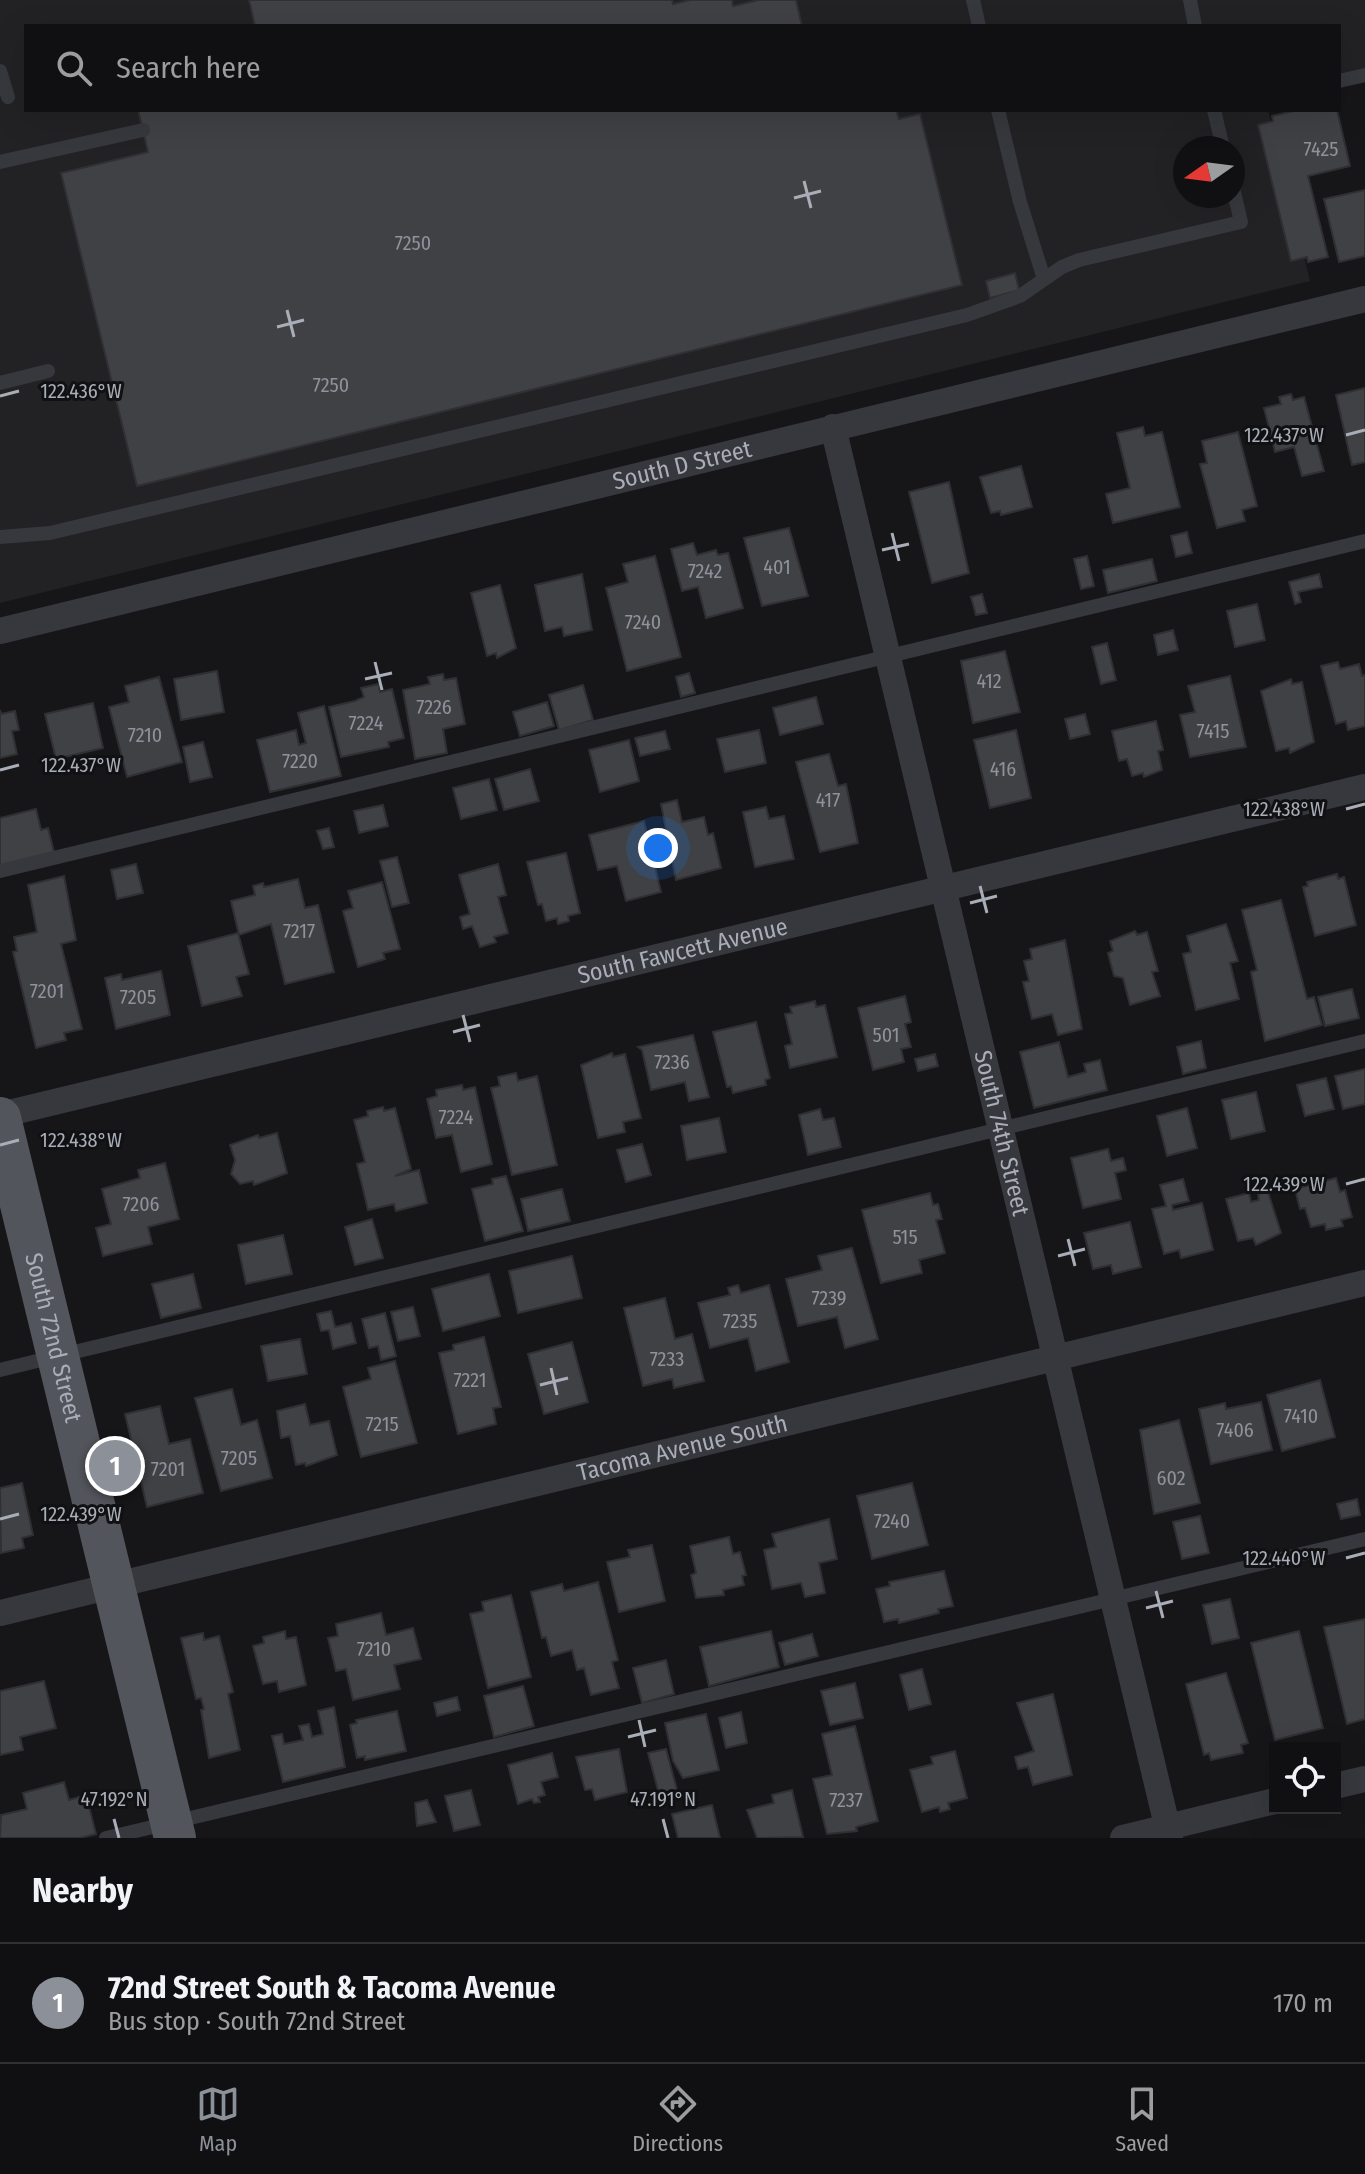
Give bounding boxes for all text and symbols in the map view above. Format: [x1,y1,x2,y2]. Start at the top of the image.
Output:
search box [24,24,1341,112]
icon: search [52,46,96,90]
text: Search here [116,50,261,86]
north arrow [1173,136,1245,208]
house number: 7425 [1304,137,1338,161]
house number: 7250 [395,231,431,255]
house number: 7250 [313,373,349,397]
text: 122.436°W [40,379,122,403]
text: 122.437°W [1244,423,1324,447]
street label: South D Street [610,435,755,495]
house number: 401 [763,555,791,579]
house number: 7242 [688,559,722,583]
house number: 7240 [625,610,661,634]
house number: 412 [976,669,1002,693]
house number: 7226 [416,695,452,719]
house number: 7224 [349,711,384,735]
house number: 7415 [1196,719,1230,743]
house number: 7210 [128,723,162,747]
house number: 7220 [282,749,318,773]
text: 122.437°W [41,753,121,777]
house number: 416 [990,757,1016,781]
house number: 417 [816,788,840,812]
text: 122.438°W [1243,797,1325,821]
your location [638,828,678,868]
street label: South Fawcett Avenue [575,912,790,990]
house number: 7217 [283,919,315,943]
house number: 7201 [30,979,64,1003]
house number: 7205 [120,985,156,1009]
house number: 501 [873,1023,899,1047]
street label: South 74th Street [968,1048,1035,1219]
house number: 7236 [654,1050,690,1074]
house number: 7224 [439,1105,474,1129]
text: 122.438°W [40,1128,122,1152]
text: 122.439°W [1243,1172,1325,1196]
house number: 7206 [122,1192,160,1216]
house number: 515 [892,1225,918,1249]
street label: South 72nd Street [19,1250,88,1425]
house number: 7239 [811,1286,847,1310]
house number: 7235 [723,1309,757,1333]
house number: 7233 [650,1347,684,1371]
house number: 7221 [454,1368,486,1392]
house number: 7410 [1284,1404,1318,1428]
street label: Tacoma Avenue South [574,1409,790,1487]
house number: 7215 [365,1412,399,1436]
house number: 7406 [1216,1418,1254,1442]
pin: 1 [89,1436,141,1496]
house number: 7205 [221,1446,257,1470]
house number: 7201 [151,1457,185,1481]
house number: 602 [1157,1466,1186,1490]
text: 122.439°W [40,1502,122,1526]
house number: 7240 [874,1509,910,1533]
text: 122.440°W [1242,1546,1326,1570]
house number: 7210 [357,1637,391,1661]
map controls [1269,1742,1341,1814]
button: locate [1269,1742,1341,1814]
text: 47.192°N [80,1787,148,1811]
text: 47.191°N [630,1787,696,1811]
house number: 7237 [829,1788,863,1812]
text: Nearby [32,1870,133,1911]
text: 72nd Street South & Tacoma Avenue [108,1970,556,2006]
text: 1 [53,1988,64,2019]
text: 170 m [1273,1988,1333,2019]
text: Bus stop · South 72nd Street [108,2006,405,2037]
tab: Map [196,2082,240,2157]
tab: Directions [632,2082,723,2157]
tab: Saved [1115,2082,1169,2157]

